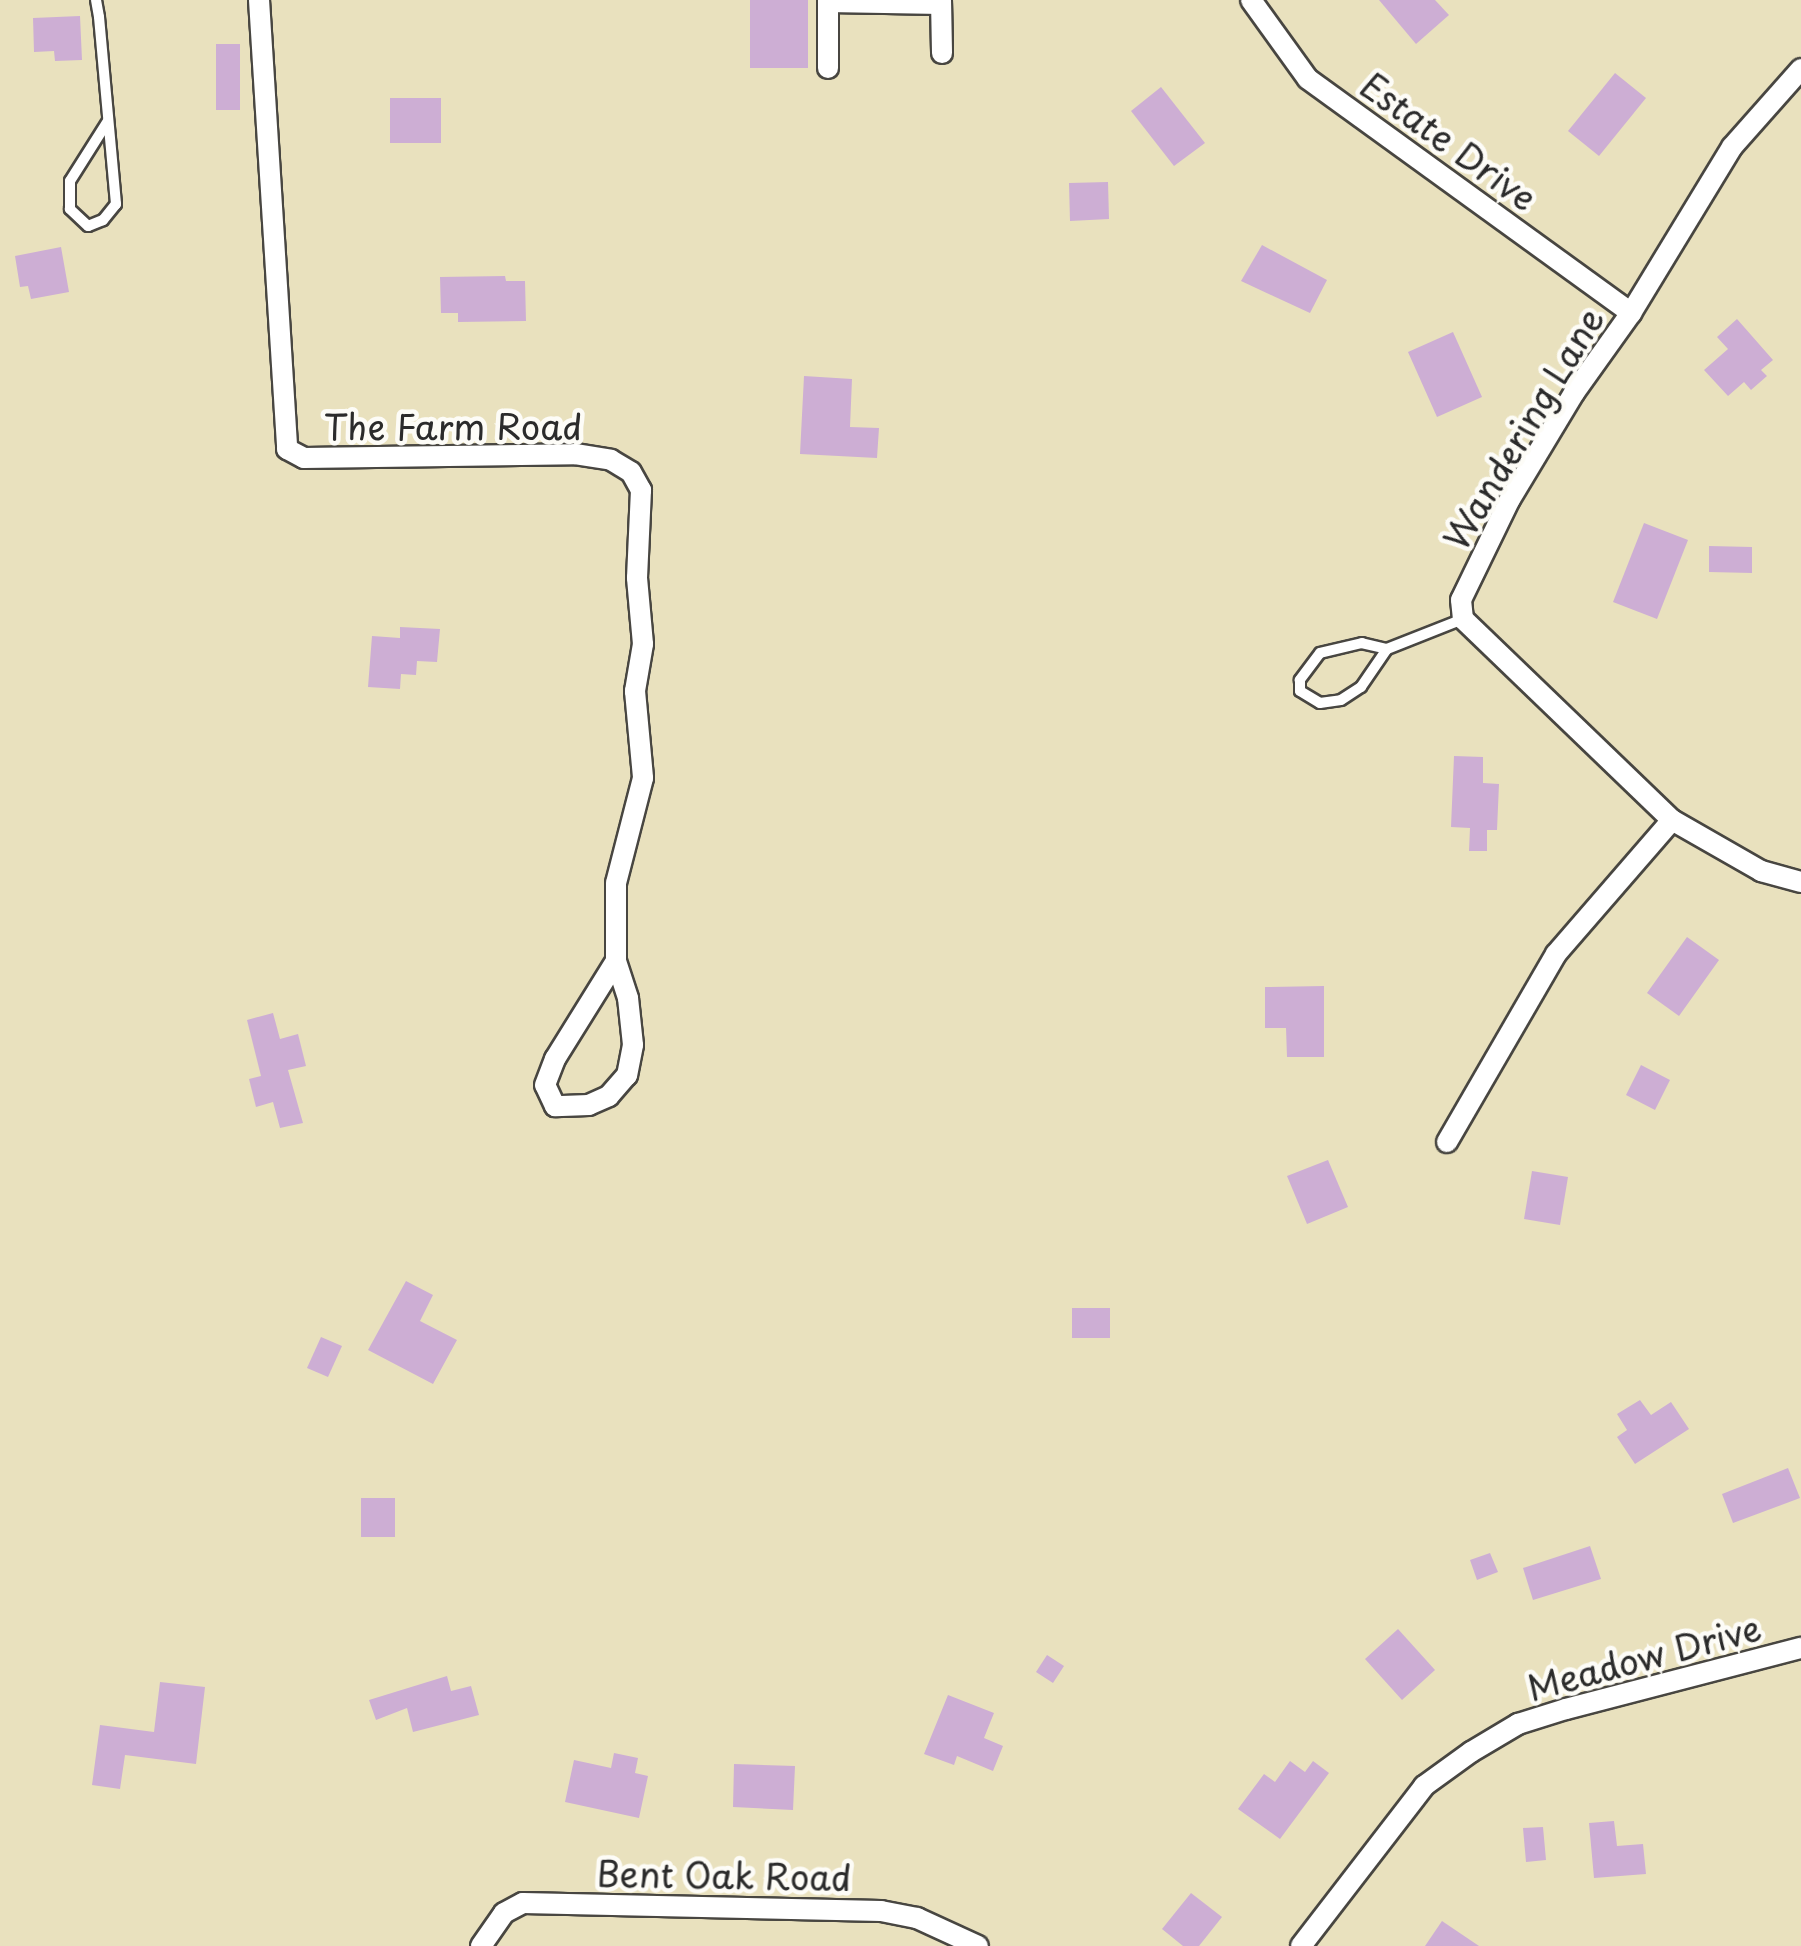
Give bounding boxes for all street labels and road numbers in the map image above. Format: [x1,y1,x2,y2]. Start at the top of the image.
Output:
street label: Estate Drive [1353,63,1545,219]
street label: Wandering Lane [1434,299,1612,557]
street label: The Farm Road [324,405,582,447]
street label: Meadow Drive [1522,1606,1766,1708]
street label: Bent Oak Road [596,1852,852,1898]

